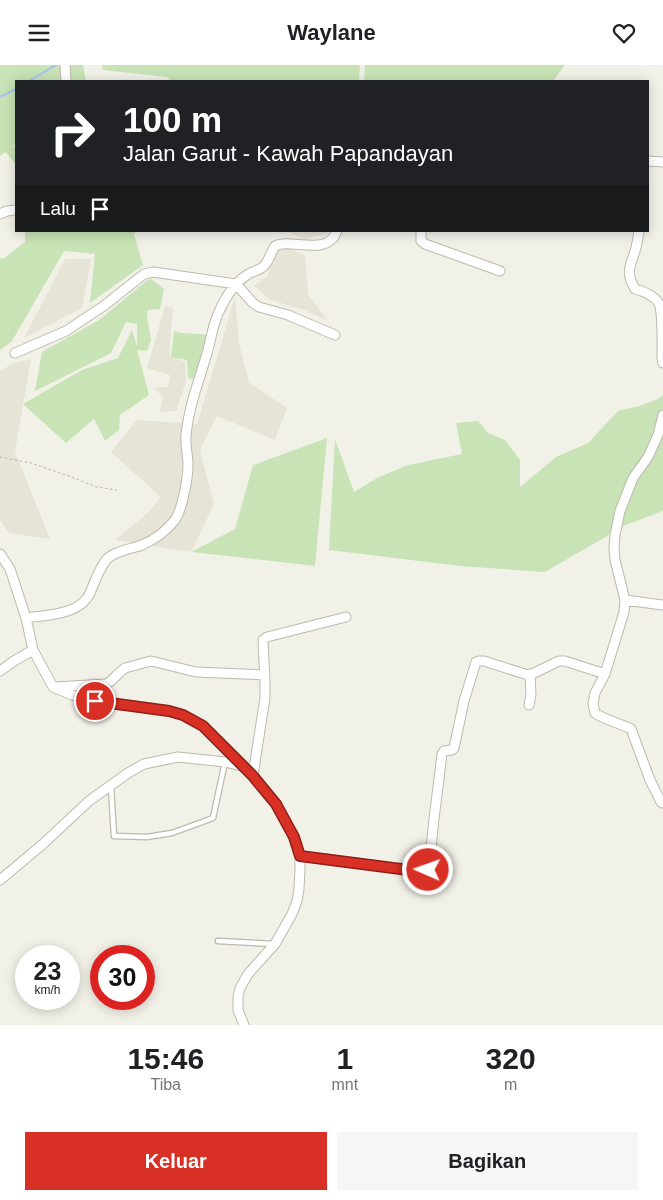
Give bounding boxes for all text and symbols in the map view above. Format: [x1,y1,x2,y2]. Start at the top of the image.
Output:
icon: menu [25,19,53,47]
icon: heart [610,19,638,47]
text: Waylane [287,20,376,45]
icon: right [40,100,105,165]
text: 100 m [123,100,222,139]
text: Jalan Garut - Kawah Papandayan [123,141,453,166]
icon: arrive [86,195,114,223]
text: Lalu [40,198,76,219]
pin [74,680,116,722]
icon: arrive [81,687,109,715]
position arrow [401,843,453,895]
speed limit sign: 30 [90,945,155,1010]
text: 23 [34,957,61,985]
text: km/h [34,983,61,997]
text: 15:46 [127,1042,204,1075]
text: 1 [336,1042,353,1075]
text: 320 [486,1042,536,1075]
text: Tiba [150,1076,181,1093]
text: mnt [331,1076,358,1093]
text: m [504,1076,517,1093]
button: Keluar [25,1132,327,1190]
button: Bagikan [337,1132,638,1190]

